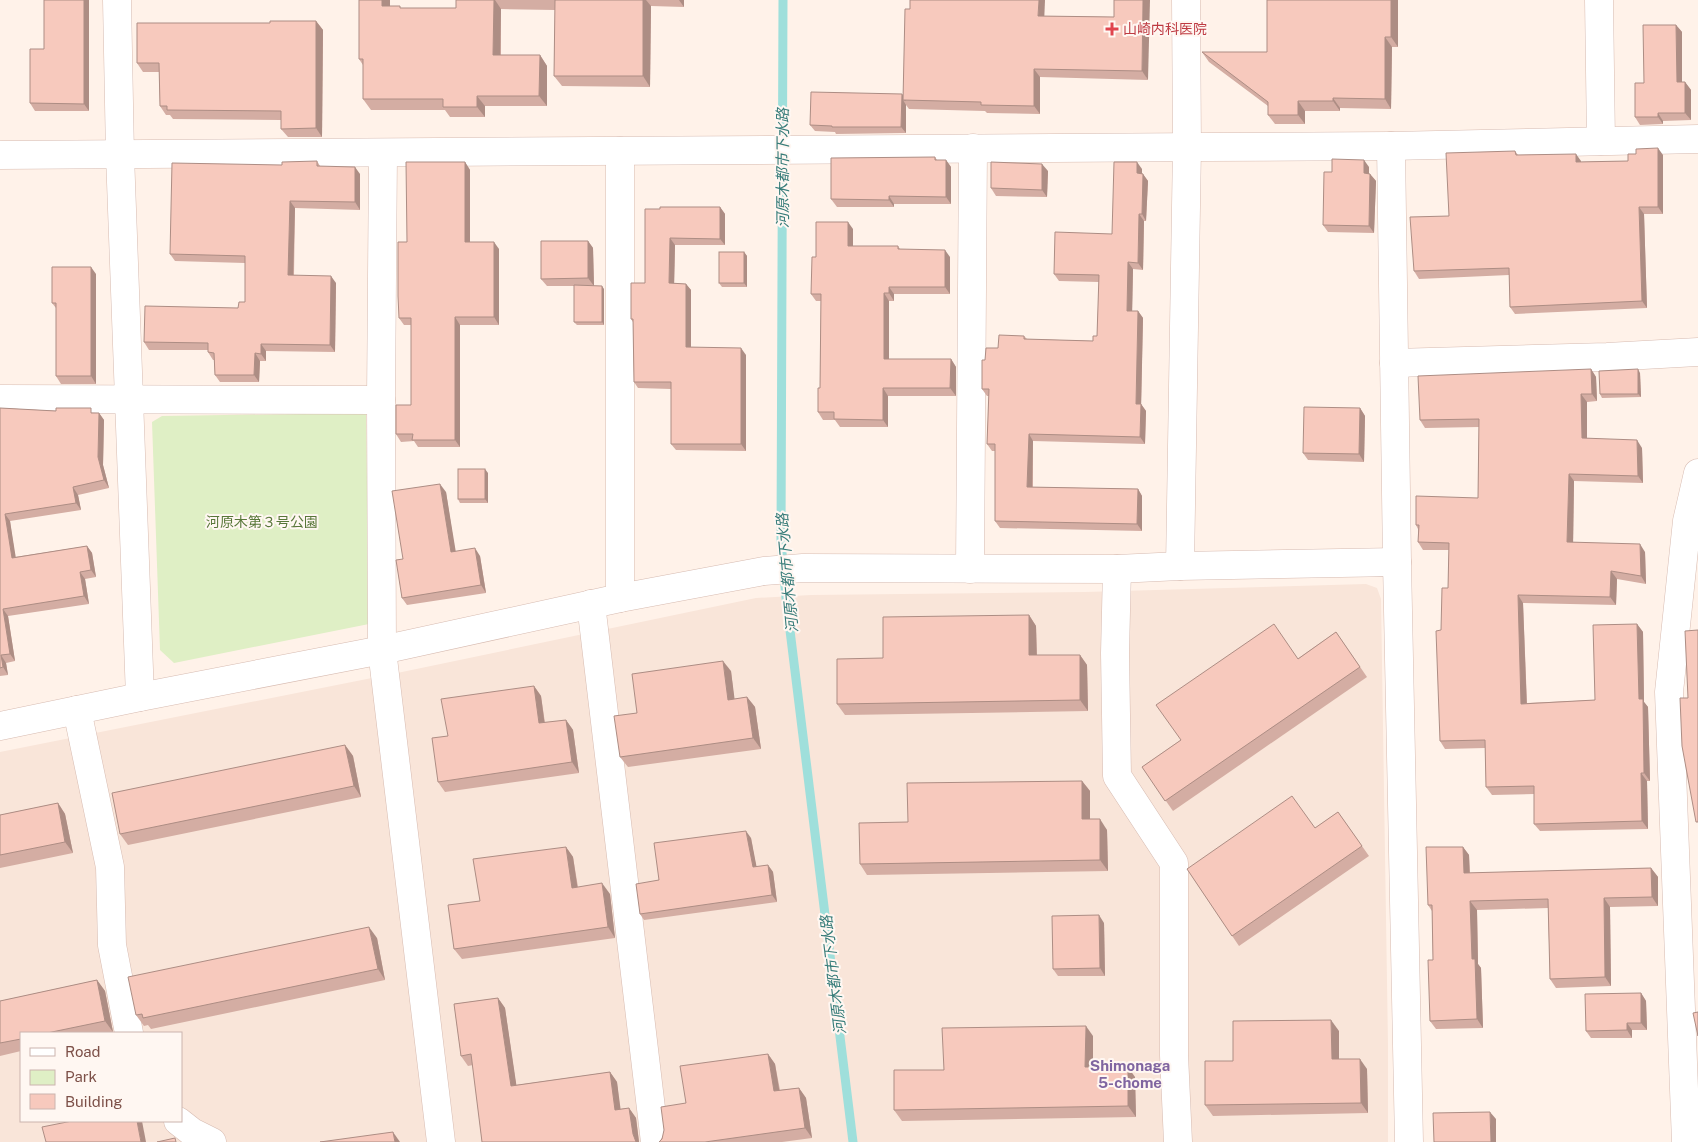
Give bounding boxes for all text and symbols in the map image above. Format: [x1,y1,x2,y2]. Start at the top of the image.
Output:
place label: 山崎内科医院 [1123,21,1207,37]
marker: 山崎内科医院 [1105,22,1119,36]
water label: 河原木都市下水路 [774,106,791,228]
water label: 河原木都市下水路 [773,511,801,634]
park label: 河原木第３号公園 [206,514,318,530]
water label: 河原木都市下水路 [817,912,849,1036]
legend [20,1032,182,1122]
text: Road [65,1043,101,1060]
district label: Shimonaga 5-chome [1090,1057,1170,1091]
text: Park [65,1068,97,1085]
text: Building [65,1093,123,1110]

